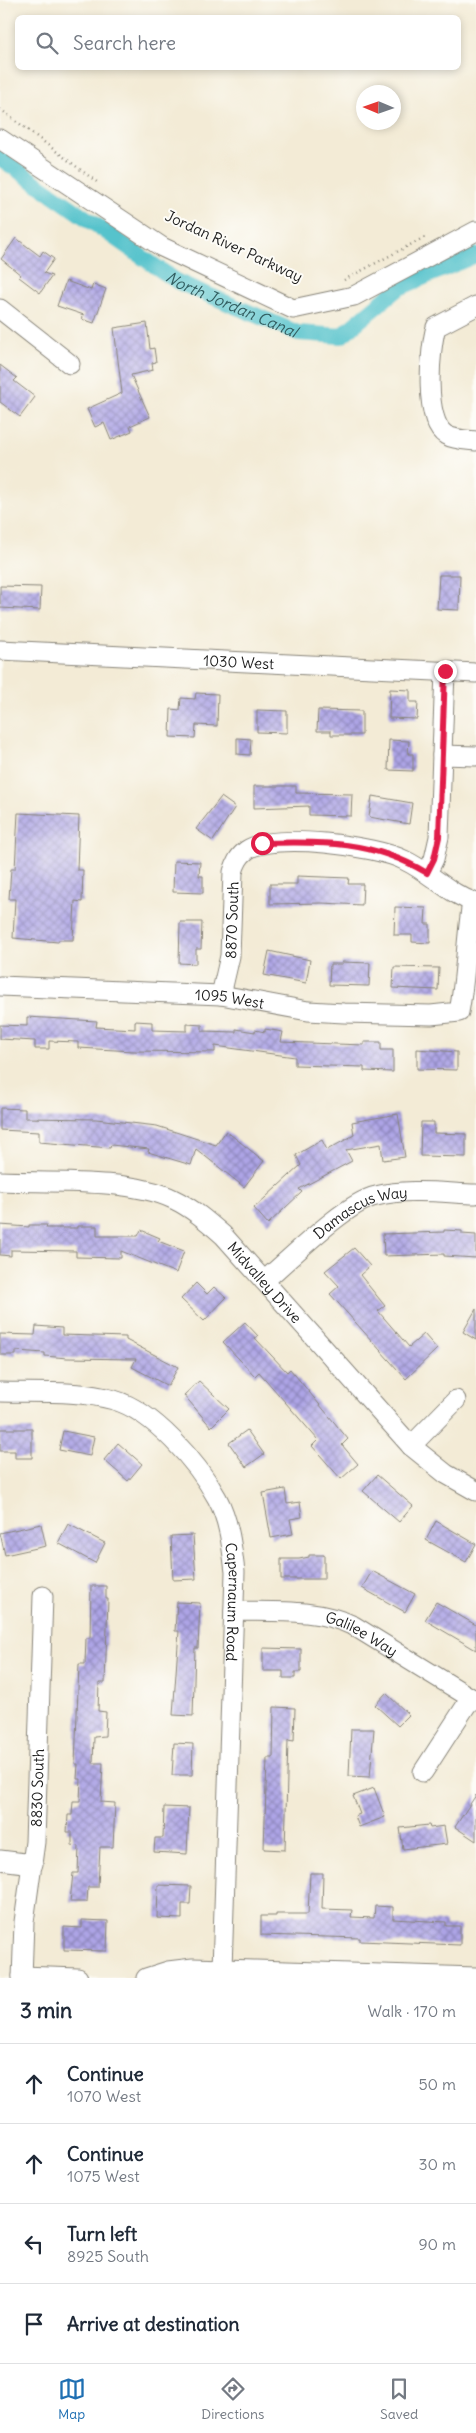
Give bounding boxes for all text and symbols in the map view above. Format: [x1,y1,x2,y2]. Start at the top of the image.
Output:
search box [15,15,461,70]
icon: search [33,29,61,57]
text: Search here [73,31,176,55]
north arrow [356,85,401,130]
street label: Jordan River Parkway [162,206,306,286]
water label: North Jordan Canal [162,267,303,343]
street label: 1030 West [203,650,275,673]
route end [434,660,457,683]
route start [251,832,274,855]
street label: 8870 South [220,881,242,959]
street label: 1095 West [195,984,266,1012]
street label: Damascus Way [309,1182,408,1243]
street label: Midvalley Drive [224,1238,306,1327]
street label: Capernaum Road [222,1541,245,1662]
street label: Galilee Way [324,1607,401,1660]
street label: 8830 South [26,1748,48,1827]
text: 3 min [20,1997,72,2024]
text: Walk · 170 m [367,2001,456,2021]
text: Continue [67,2062,144,2086]
icon: ahead [20,2070,48,2098]
text: 50 m [418,2074,456,2094]
text: 1070 West [67,2086,141,2106]
text: Continue [67,2142,144,2166]
icon: ahead [20,2150,48,2178]
text: 30 m [419,2154,456,2174]
text: 1075 West [67,2166,140,2186]
text: Turn left [67,2222,137,2246]
icon: left [20,2230,48,2258]
text: 90 m [418,2234,456,2254]
text: 8925 South [67,2246,149,2266]
icon: arrive [20,2310,48,2338]
text: Arrive at destination [67,2312,240,2336]
tab: Map [58,2375,86,2423]
tab: Directions [201,2375,264,2423]
tab: Saved [380,2375,418,2423]

